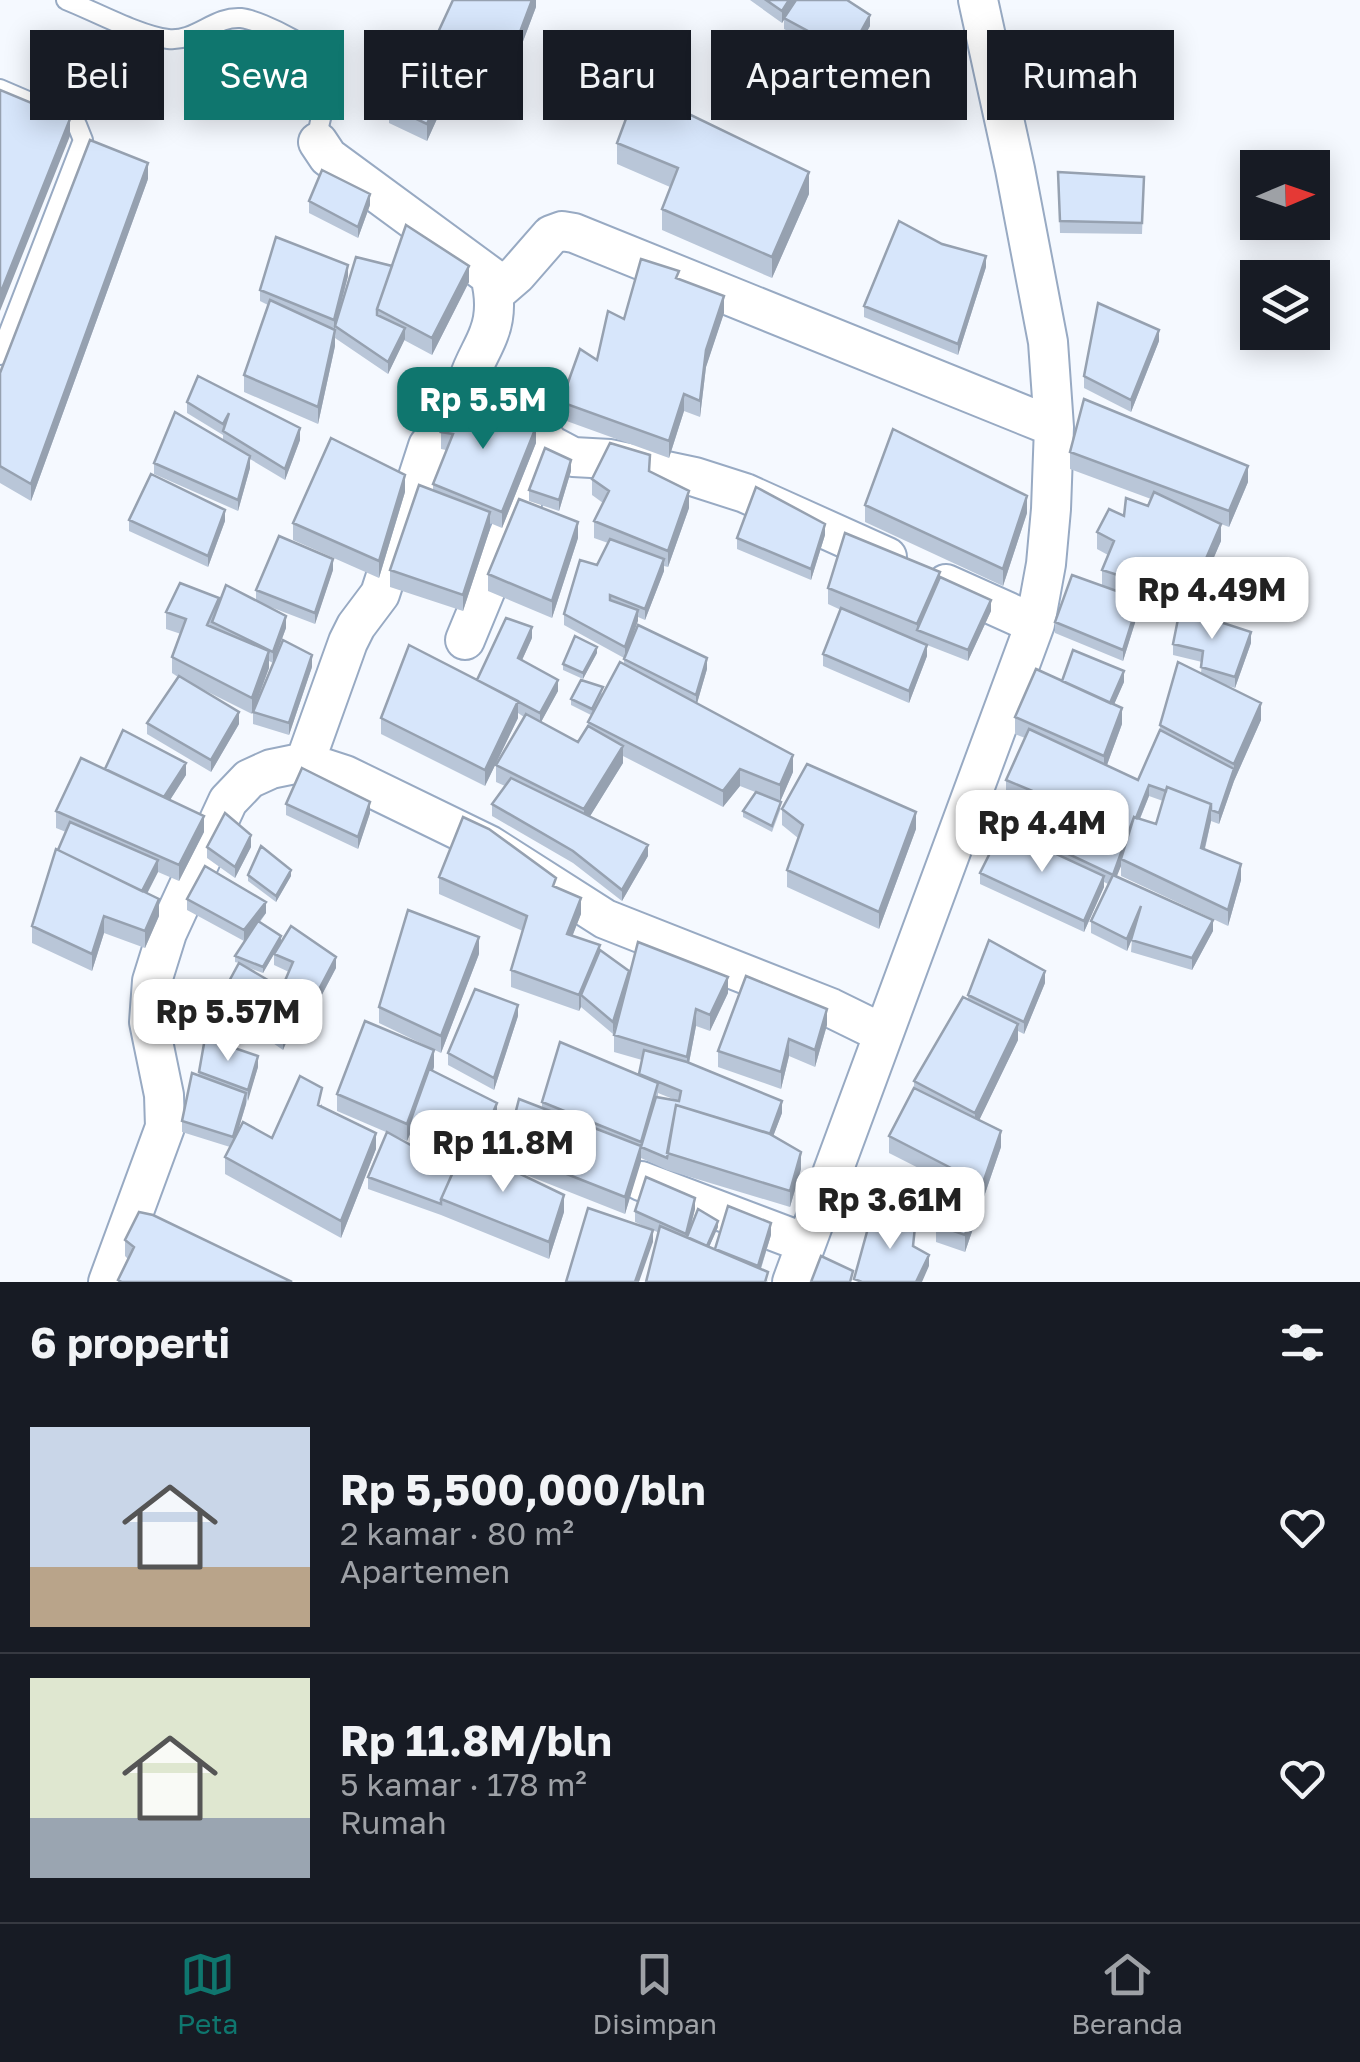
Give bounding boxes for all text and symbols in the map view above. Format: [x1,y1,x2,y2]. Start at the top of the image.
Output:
chip: Beli [30,30,164,120]
chip: Sewa [184,30,344,120]
chip: Filter [364,30,523,120]
chip: Baru [543,30,691,120]
chip: Apartemen [711,30,967,120]
chip: Rumah [987,30,1174,120]
north arrow [1240,150,1330,240]
map controls [1240,150,1330,350]
button: layers [1240,260,1330,350]
pin: Rp 5.5M [391,367,575,452]
text: Rp 5.5M [419,380,547,418]
pin: Rp 4.49M [1109,557,1315,642]
text: Rp 4.49M [1138,570,1286,608]
pin: Rp 4.4M [950,790,1134,875]
text: Rp 4.4M [978,803,1106,841]
pin: Rp 5.57M [125,979,331,1064]
text: Rp 5.57M [155,992,301,1030]
pin: Rp 11.8M [400,1110,606,1195]
text: Rp 11.8M [432,1123,574,1161]
pin: Rp 3.61M [787,1167,993,1252]
text: Rp 3.61M [818,1180,962,1218]
icon: filters [1275,1315,1330,1370]
text: 6 properti [30,1317,230,1367]
text: Rp 5,500,000/bln [340,1464,706,1514]
icon: home [110,1467,230,1587]
icon: heart [1275,1500,1330,1555]
text: 2 kamar · 80 m² [340,1514,574,1552]
text: Apartemen [340,1552,510,1590]
text: Rp 11.8M/bln [340,1715,612,1765]
icon: home [110,1718,230,1838]
icon: heart [1275,1751,1330,1806]
text: 5 kamar · 178 m² [340,1765,587,1803]
text: Rumah [340,1803,447,1841]
tab: Peta [177,1947,238,2040]
tab: Disimpan [593,1947,717,2040]
tab: Beranda [1071,1947,1183,2040]

